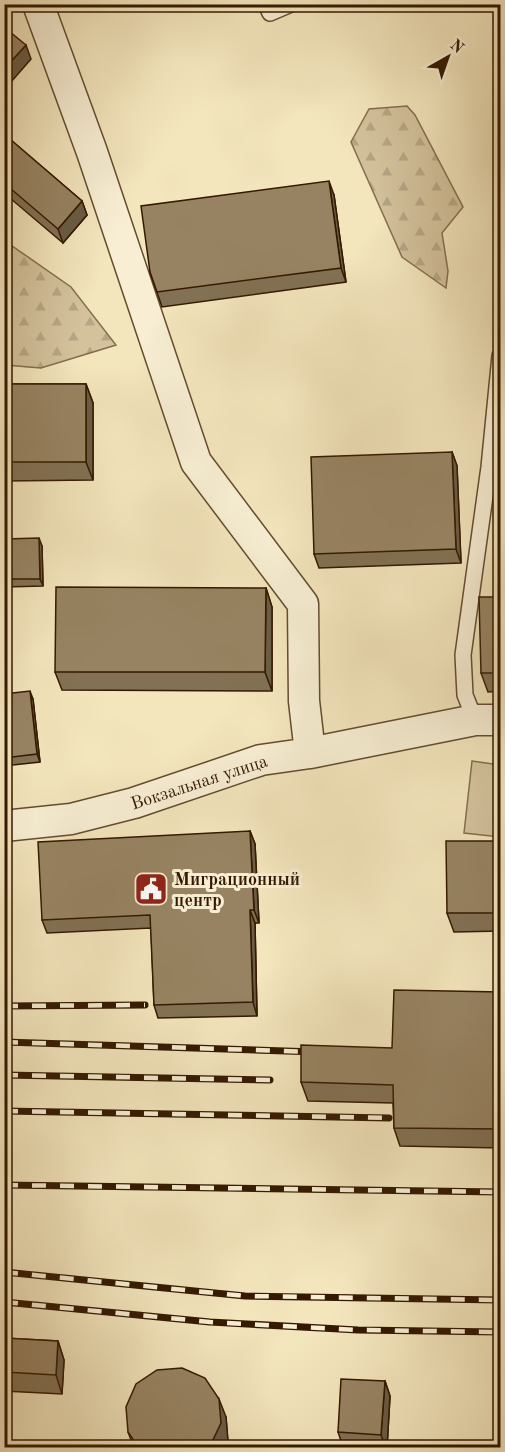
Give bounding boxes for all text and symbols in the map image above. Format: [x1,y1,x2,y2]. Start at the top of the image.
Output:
north arrow [418,27,478,87]
text: N [447,37,467,58]
street label: Вокзальная улица [129,752,270,814]
public building icon: Миграционный центр [133,871,169,907]
place label: Миграционный центр [174,871,300,910]

